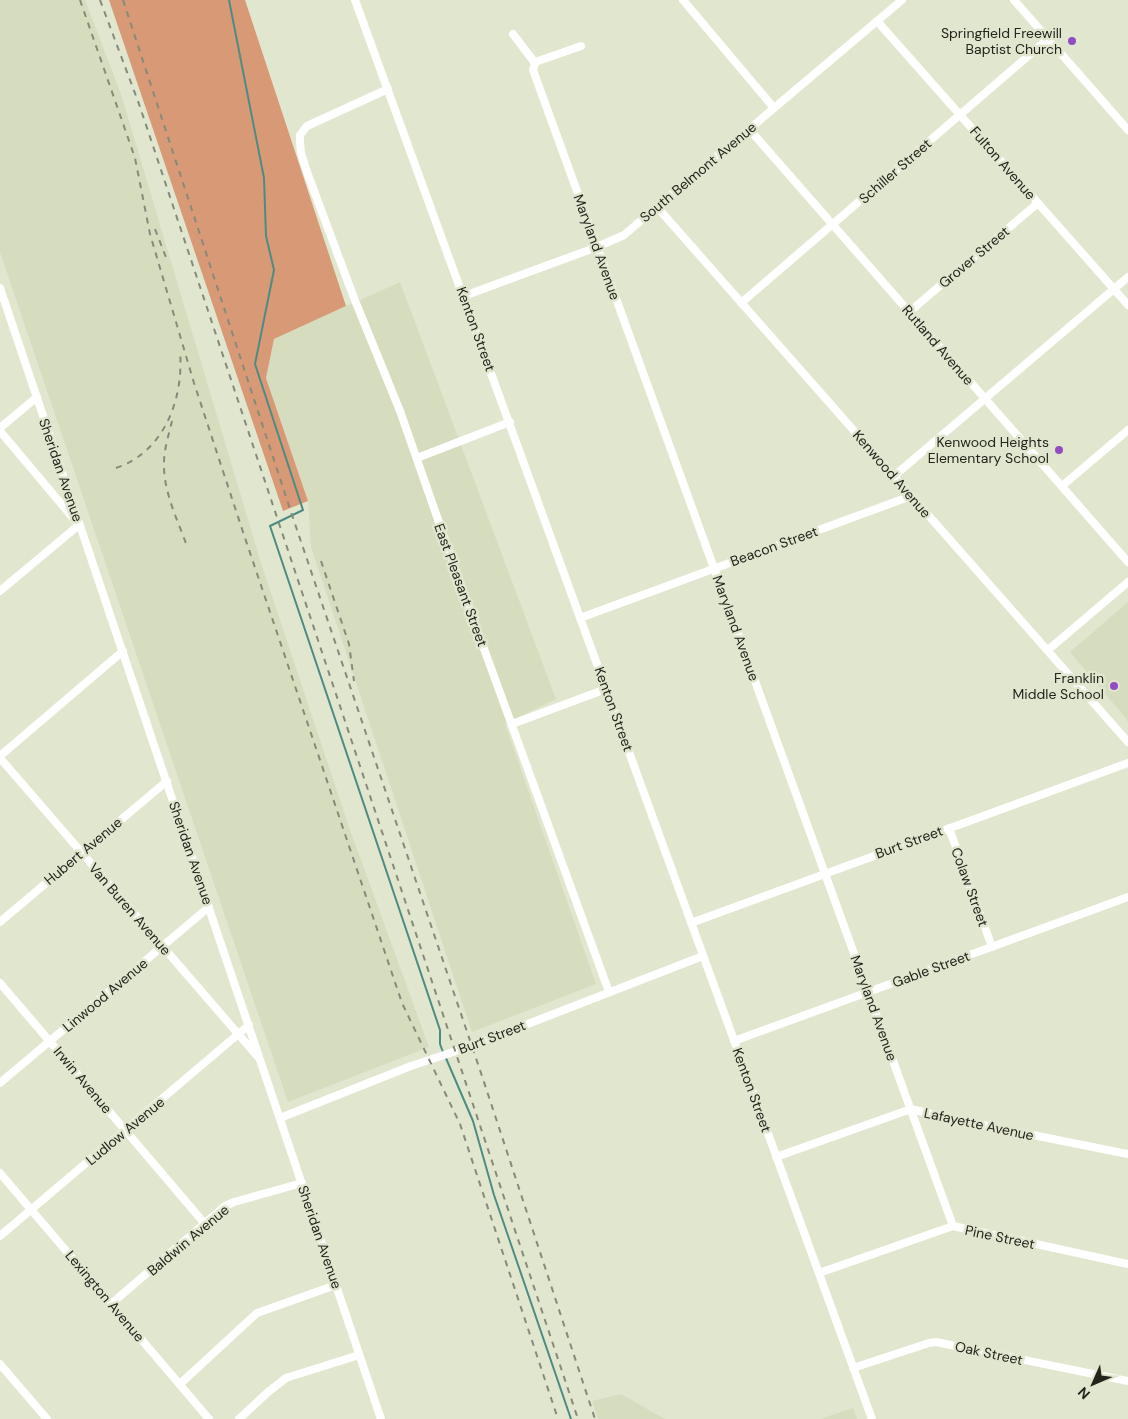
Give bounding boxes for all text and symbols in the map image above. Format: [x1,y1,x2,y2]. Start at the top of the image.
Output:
place label: Springfield Freewill Baptist Church [941,24,1062,58]
marker: Springfield Freewill Baptist Church [1066,35,1078,47]
street label: South Belmont Avenue [636,118,760,226]
street label: Fulton Avenue [966,123,1040,203]
street label: Schiller Street [855,135,935,207]
street label: Maryland Avenue [570,192,624,302]
street label: Grover Street [935,222,1013,292]
street label: Kenton Street [452,284,500,374]
street label: Rutland Avenue [898,301,978,389]
street label: Sheridan Avenue [35,416,87,524]
street label: Kenwood Avenue [849,426,935,522]
place label: Kenwood Heights Elementary School [928,433,1049,467]
marker: Kenwood Heights Elementary School [1053,444,1065,456]
street label: East Pleasant Street [430,521,492,649]
street label: Beacon Street [728,522,820,570]
street label: Maryland Avenue [709,573,763,683]
street label: Kenton Street [590,664,638,754]
place label: Franklin Middle School [1013,669,1104,703]
marker: Franklin Middle School [1108,680,1120,692]
street label: Sheridan Avenue [165,799,217,907]
street label: Hubert Avenue [40,813,126,889]
street label: Burt Street [873,821,945,863]
street label: Colaw Street [947,845,993,929]
street label: Van Buren Avenue [85,859,175,959]
street label: Gable Street [890,947,972,991]
street label: Maryland Avenue [847,953,901,1063]
street label: Linwood Avenue [59,954,151,1036]
street label: Burt Street [456,1016,528,1058]
street label: Irwin Avenue [50,1043,116,1117]
street label: Kenton Street [728,1045,776,1135]
street label: Ludlow Avenue [82,1093,168,1169]
street label: Lafayette Avenue [922,1104,1036,1144]
street label: Sheridan Avenue [294,1183,346,1291]
street label: Baldwin Avenue [143,1201,233,1279]
street label: Pine Street [963,1221,1037,1253]
street label: Lexington Avenue [62,1247,148,1345]
street label: Oak Street [953,1337,1025,1369]
north arrow [1068,1359,1118,1409]
text: N [1074,1383,1094,1403]

